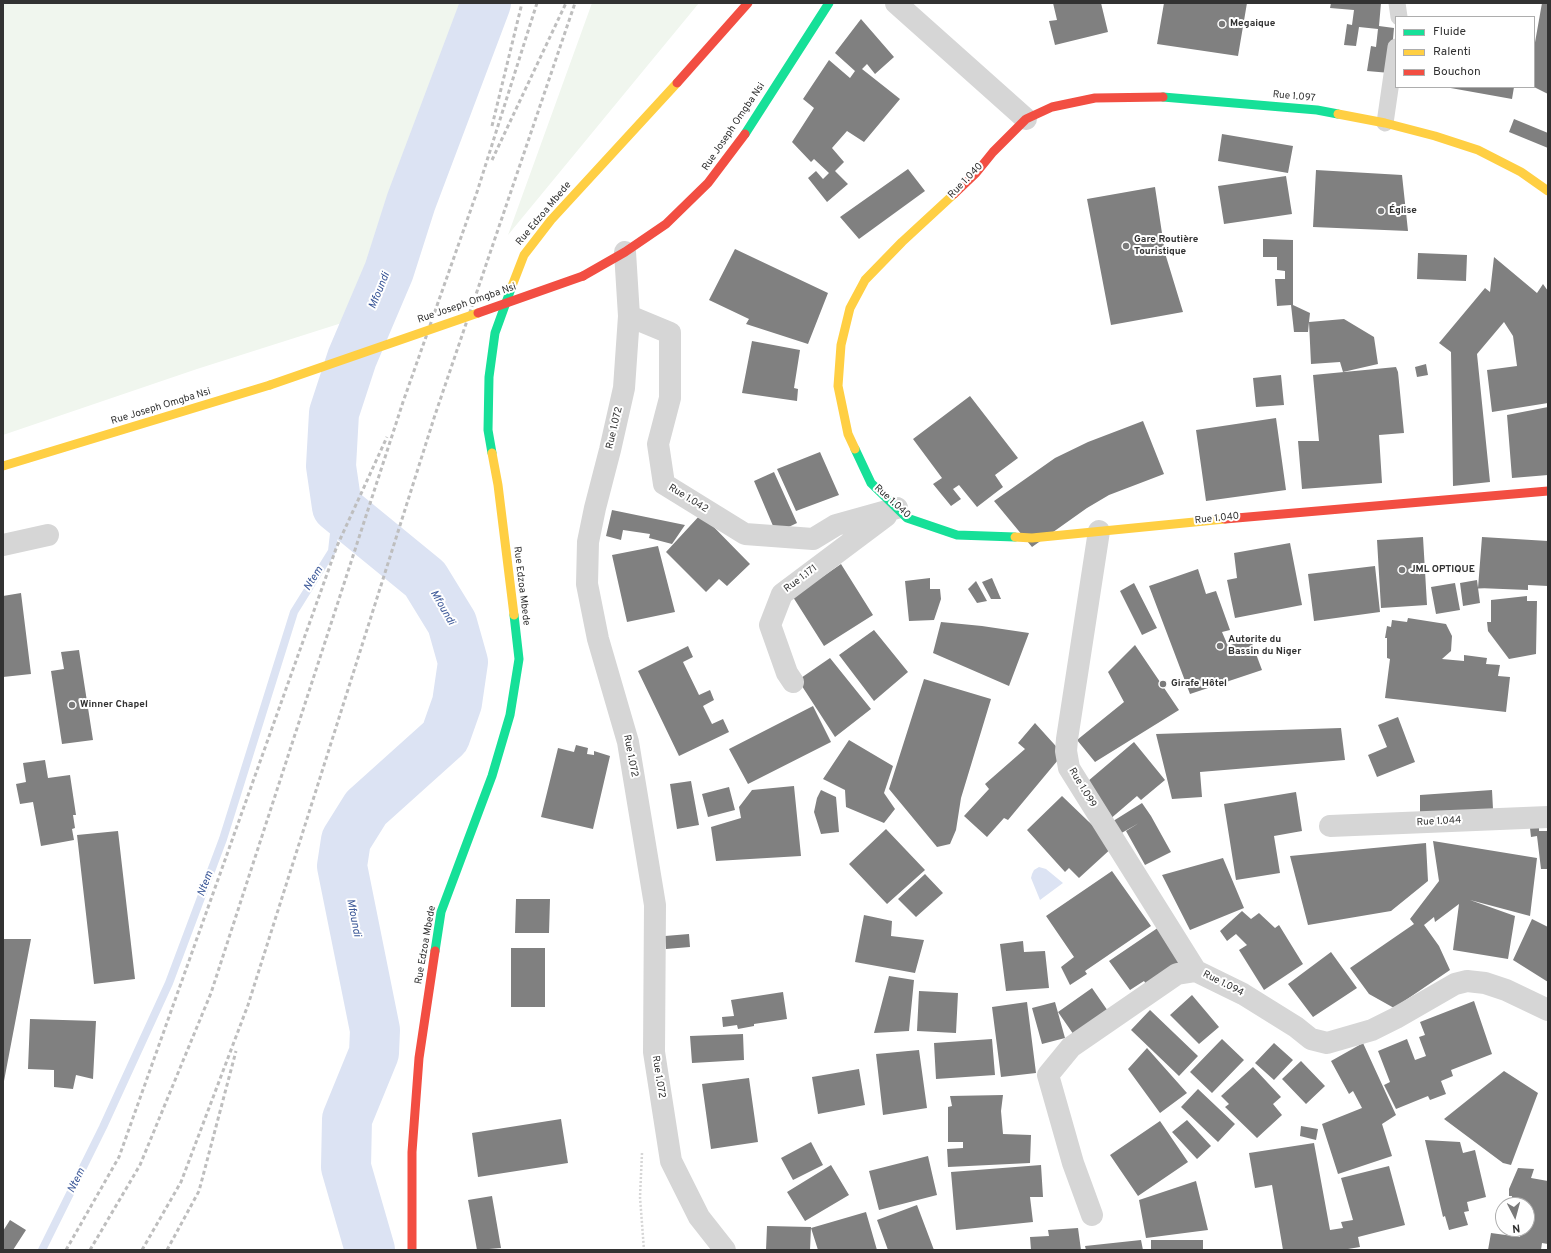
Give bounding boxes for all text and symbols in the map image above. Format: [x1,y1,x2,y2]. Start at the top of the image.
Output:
legend [1395,16,1535,88]
place label: Megaique [1230,18,1275,30]
marker: Megaique [1217,19,1227,29]
text: Fluide [1433,24,1466,40]
text: Ralenti [1433,44,1471,60]
text: Bouchon [1433,64,1481,80]
street label: Rue Joseph Omgba Nsi [700,81,768,173]
street label: Rue 1.097 [1272,89,1316,105]
street label: Rue 1.040 [946,161,986,201]
street label: Rue Edzoa Mbede [514,180,574,248]
place label: Église [1389,205,1417,217]
marker: Église [1376,206,1386,216]
place label: Gare Routière Touristique [1134,234,1198,258]
marker: Gare Routière Touristique [1121,241,1131,251]
water label: Mfoundi [367,271,393,311]
street label: Rue Joseph Omgba Nsi [416,281,518,327]
street label: Rue Joseph Omgba Nsi [110,386,212,428]
street label: Rue 1.072 [604,406,626,450]
street label: Rue 1.042 [666,482,710,516]
street label: Rue 1.040 [871,483,913,521]
street label: Rue 1.040 [1194,511,1240,527]
street label: Rue Edzoa Mbede [510,546,532,626]
street label: Rue 1.171 [782,563,820,595]
water label: Ntem [302,564,326,594]
place label: JML OPTIQUE [1410,564,1475,576]
marker: JML OPTIQUE [1397,565,1407,575]
water label: Mfoundi [427,588,457,628]
place label: Autorite du Bassin du Niger [1228,634,1301,658]
marker: Autorite du Bassin du Niger [1215,641,1225,651]
place label: Girafe Hôtel [1171,678,1227,690]
marker: Girafe Hôtel [1158,679,1168,689]
place label: Winner Chapel [80,699,148,711]
marker: Winner Chapel [67,700,77,710]
street label: Rue 1.072 [620,734,640,778]
street label: Rue 1.099 [1066,766,1098,810]
street label: Rue 1.044 [1416,815,1462,829]
water label: Ntem [195,870,217,898]
water label: Mfoundi [343,898,363,938]
street label: Rue Edzoa Mbede [413,905,439,985]
street label: Rue 1.094 [1201,969,1245,999]
street label: Rue 1.072 [649,1055,667,1099]
water label: Ntem [65,1166,89,1196]
north arrow [1495,1197,1535,1237]
text: N [1511,1221,1521,1235]

